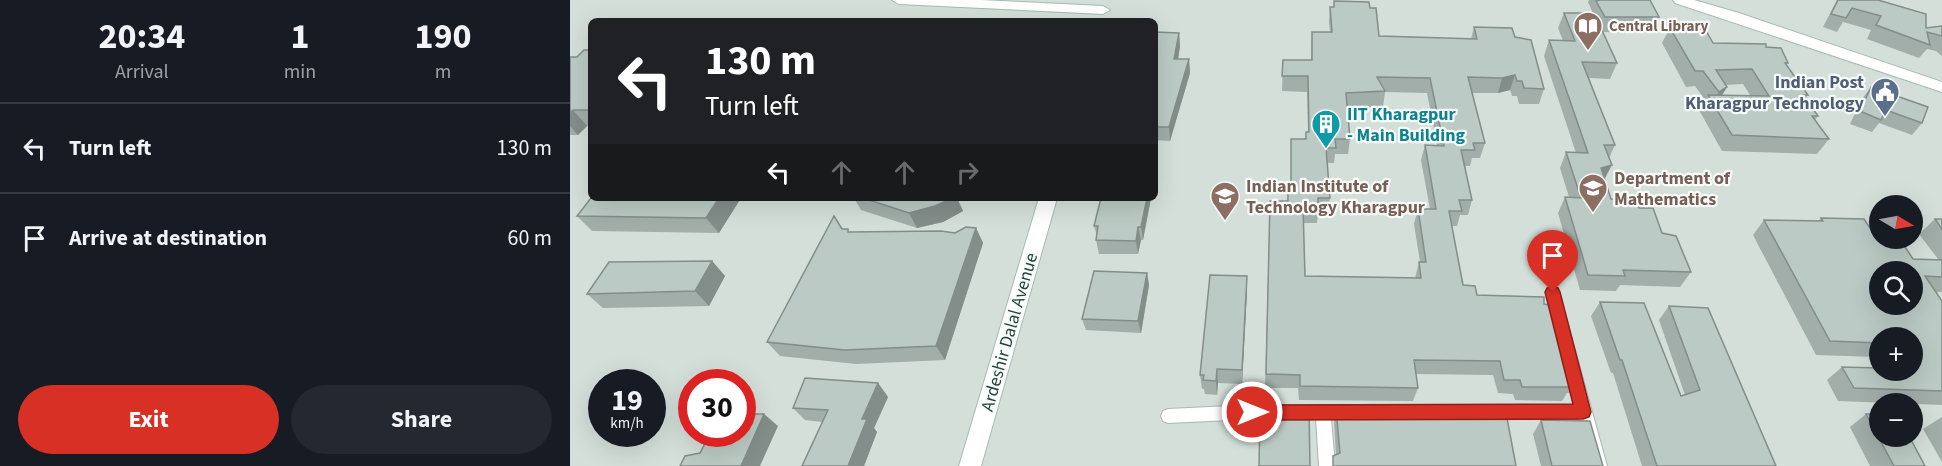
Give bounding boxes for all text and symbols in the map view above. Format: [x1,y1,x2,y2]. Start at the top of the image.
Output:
library icon: Central Library [1572,10,1604,52]
text: 20:34 [98,11,185,62]
text: 1 [290,11,309,62]
text: 190 [415,11,472,62]
place label: Central Library [1609,16,1709,37]
text: 130 m [705,31,816,91]
icon: left [606,42,684,120]
text: Arrival [115,58,169,86]
text: min [284,58,316,86]
text: m [435,58,451,86]
place label: Indian Post Kharagpur Technology [1685,70,1865,116]
public building icon: Indian Post Kharagpur Technology [1869,76,1901,118]
text: Turn left [705,87,799,126]
place label: IIT Kharagpur - Main Building [1347,102,1465,148]
building icon: IIT Kharagpur - Main Building [1310,108,1342,150]
icon: left [18,132,51,165]
text: Turn left [69,132,151,164]
text: 130 m [497,132,552,164]
icon: left [762,156,795,189]
icon: ahead [825,156,858,189]
icon: ahead [888,156,921,189]
icon: right [951,156,984,189]
place label: Department of Mathematics [1614,166,1731,212]
school or university icon: Department of Mathematics [1577,172,1609,214]
place label: Indian Institute of Technology Kharagpur [1246,174,1426,220]
school or university icon: Indian Institute of Technology Kharagpur [1209,180,1241,222]
north arrow [1869,195,1923,249]
map controls [1869,195,1923,447]
icon: arrive [18,222,51,255]
text: Arrive at destination [69,222,267,254]
text: 60 m [507,222,552,254]
pin [1527,230,1578,292]
icon: arrive [1536,239,1569,272]
street label: Ardeshir Dalal Avenue [975,250,1044,414]
button: search [1869,261,1923,315]
button: + [1869,327,1923,381]
speed limit sign: 30 [678,369,756,447]
text: 19 [611,379,643,422]
position arrow [1220,380,1284,444]
button: Exit [18,385,279,454]
button: Share [291,385,552,454]
button: − [1869,393,1923,447]
text: km/h [610,413,644,434]

